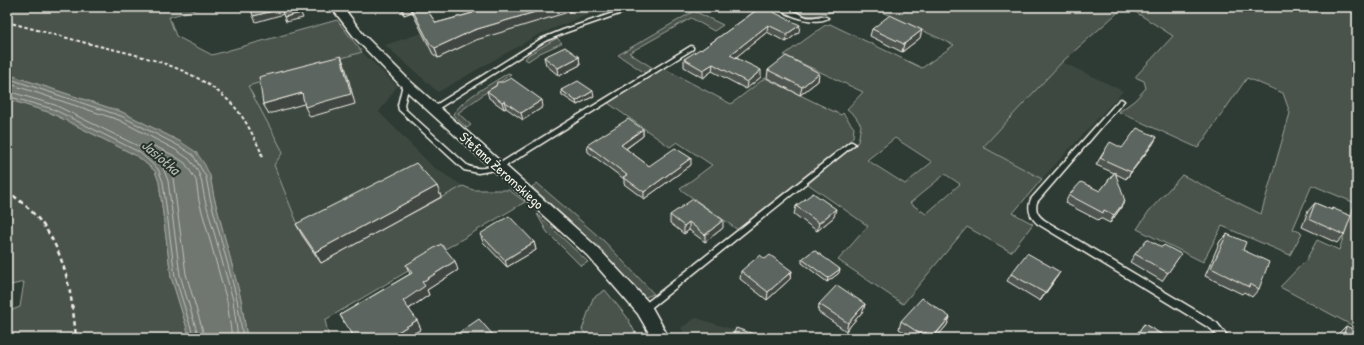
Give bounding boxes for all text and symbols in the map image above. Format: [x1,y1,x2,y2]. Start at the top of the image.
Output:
street label: Stefana Żeromskiego [455,127,549,214]
water label: Jasiołka [137,135,186,181]

